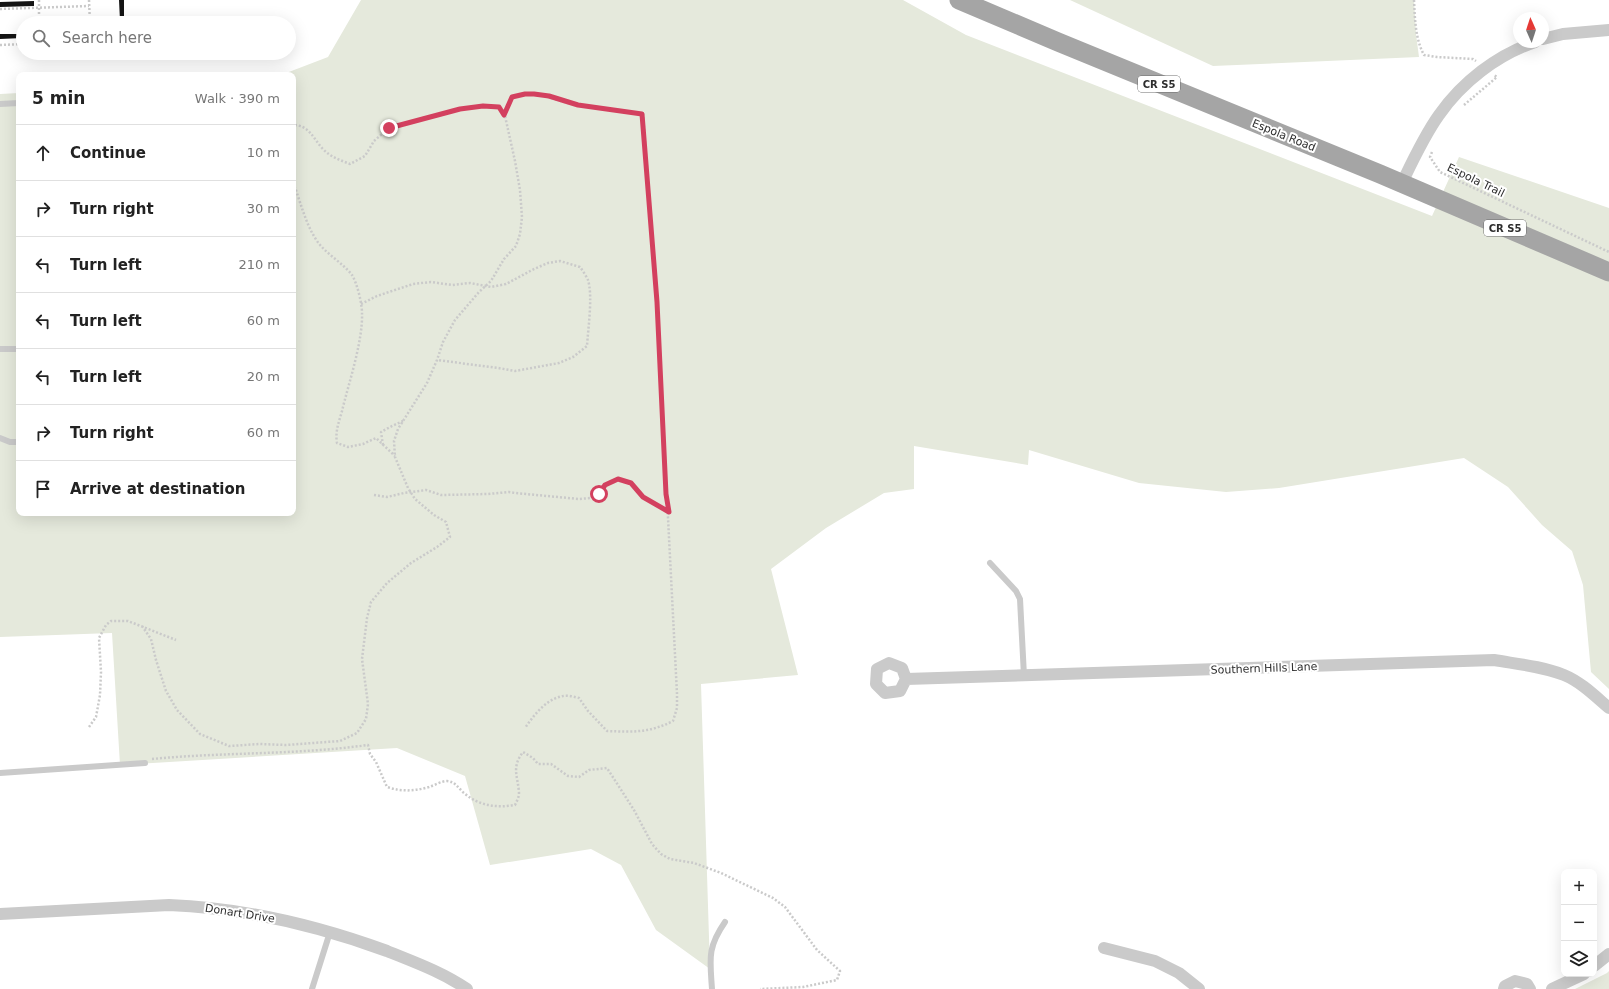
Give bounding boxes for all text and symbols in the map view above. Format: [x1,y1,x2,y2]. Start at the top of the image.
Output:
north arrow [1513,12,1549,48]
search box [16,16,296,60]
icon: search [30,27,52,49]
text: Search here [62,29,152,47]
road number: CR S5 [1138,76,1180,92]
text: 5 min [32,88,85,108]
text: Walk · 390 m [195,91,280,106]
street label: Espola Road [1250,117,1317,154]
route end [380,119,398,137]
icon: ahead [32,142,54,164]
text: Continue [70,144,146,162]
text: 10 m [247,145,280,160]
street label: Espola Trail [1445,161,1507,200]
icon: right [32,198,54,220]
text: Turn right [70,200,154,218]
text: 30 m [247,201,280,216]
road number: CR S5 [1484,220,1526,236]
icon: left [32,254,54,276]
text: Turn left [70,256,142,274]
text: 210 m [238,257,280,272]
icon: left [32,310,54,332]
text: Turn left [70,312,142,330]
text: 60 m [247,313,280,328]
icon: left [32,366,54,388]
text: Turn left [70,368,142,386]
text: 20 m [247,369,280,384]
icon: right [32,422,54,444]
text: Turn right [70,424,154,442]
text: 60 m [247,425,280,440]
icon: arrive [32,478,54,500]
text: Arrive at destination [70,480,245,498]
route start [590,485,608,503]
street label: Southern Hills Lane [1210,660,1318,677]
map controls [1561,869,1597,977]
button: + [1561,869,1597,905]
street label: Donart Drive [204,902,276,925]
button: − [1561,905,1597,941]
button: layers [1561,941,1597,977]

